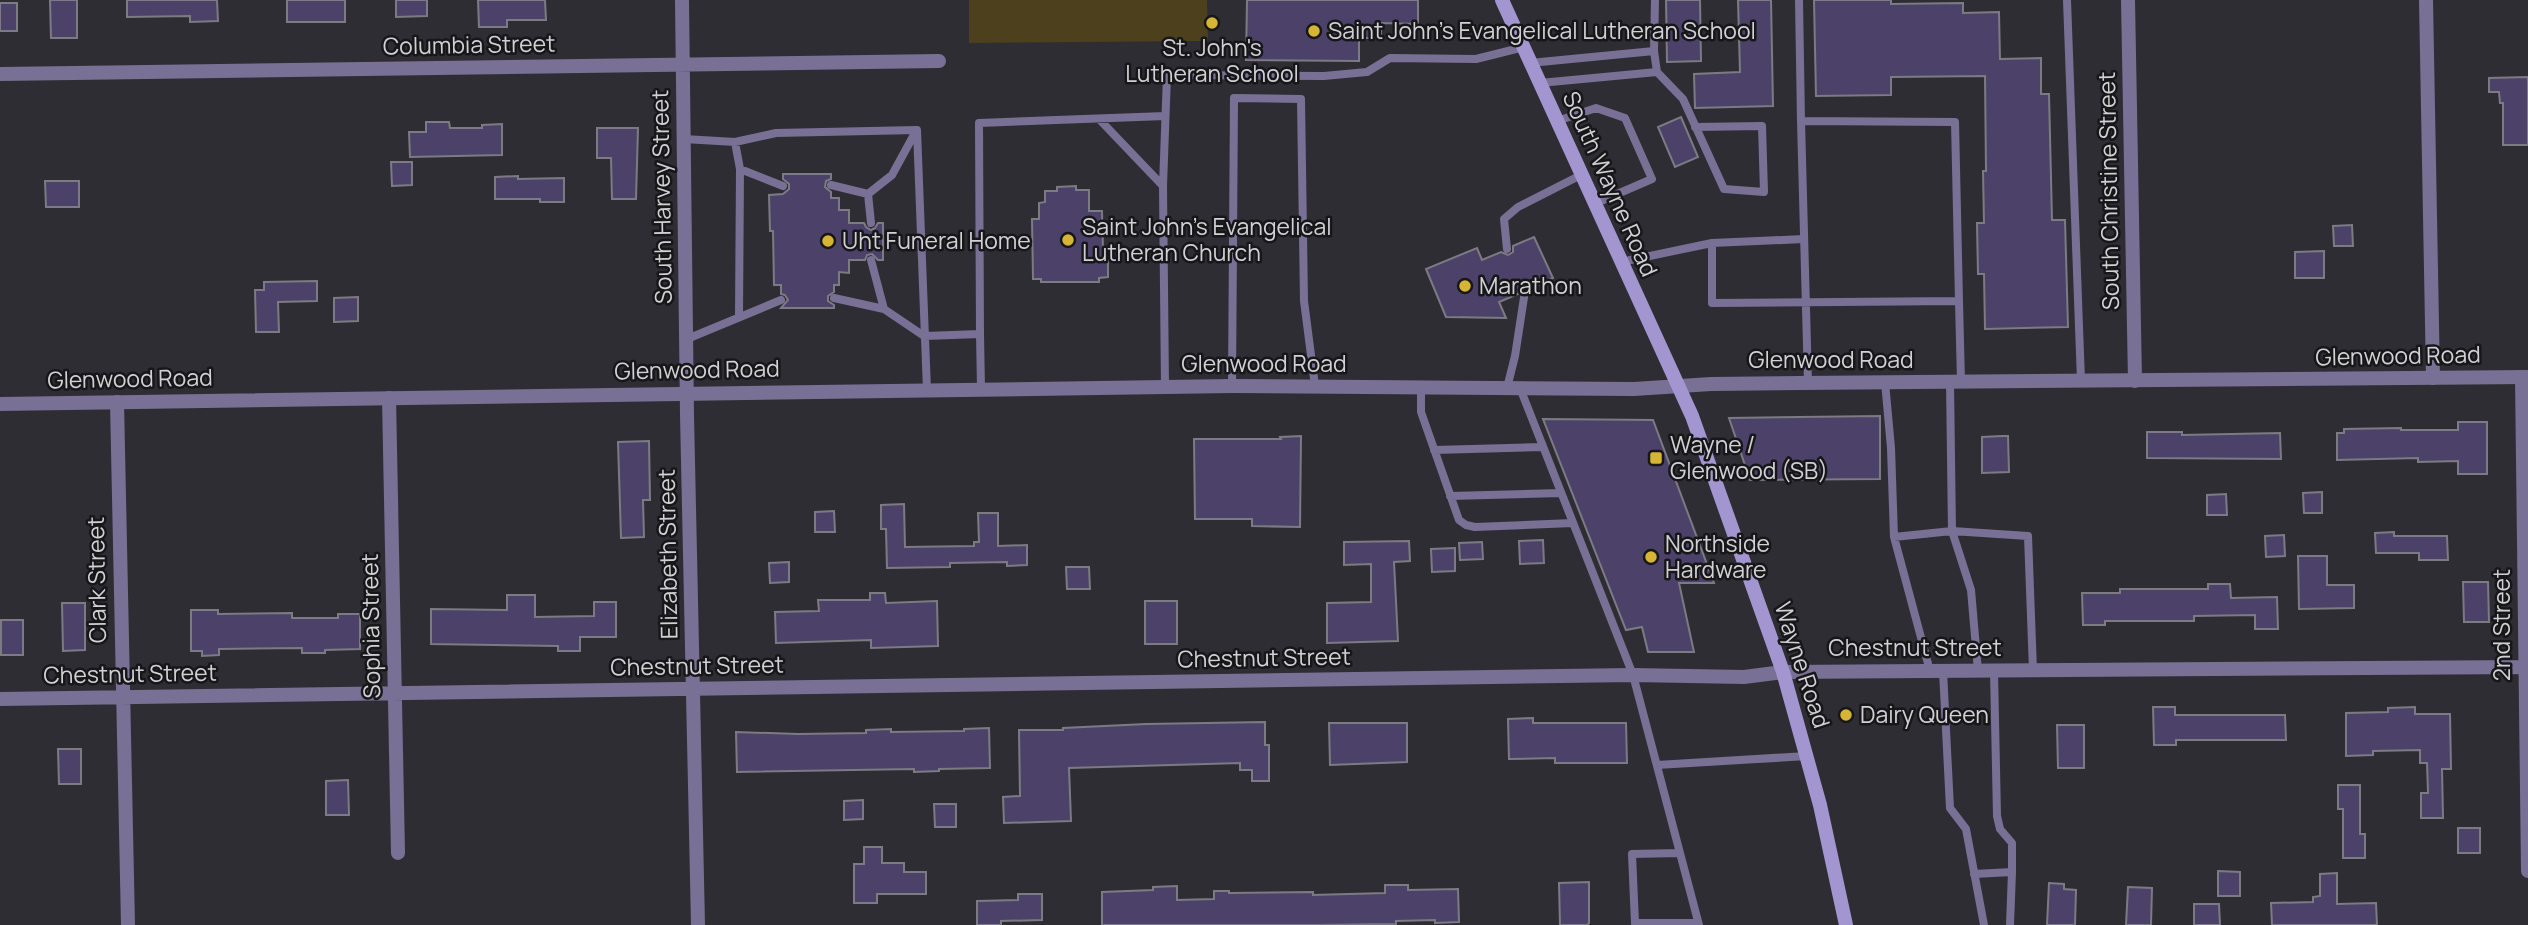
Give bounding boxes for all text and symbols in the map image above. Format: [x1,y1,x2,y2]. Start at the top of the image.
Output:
place label: Saint John's Evangelical Lutheran School [1328,14,1756,46]
marker: St. John's Lutheran School [1204,15,1220,31]
marker: Saint John's Evangelical Lutheran School [1306,23,1322,39]
street label: Columbia Street [382,26,556,62]
place label: St. John's Lutheran School [1125,31,1299,89]
street label: South Christine Street [2090,71,2126,311]
street label: South Wayne Road [1556,86,1666,281]
street label: South Harvey Street [643,90,679,305]
place label: Saint John's Evangelical Lutheran Church [1082,210,1332,268]
place label: Uht Funeral Home [842,224,1031,256]
marker: Saint John's Evangelical Lutheran Church [1060,232,1076,248]
marker: Uht Funeral Home [820,233,836,249]
place label: Marathon [1479,269,1582,301]
marker: Marathon [1457,278,1473,294]
street label: Glenwood Road [2315,338,2481,372]
street label: Glenwood Road [1748,343,1914,375]
street label: Glenwood Road [1181,347,1347,379]
street label: Glenwood Road [614,352,780,386]
street label: Glenwood Road [47,361,213,395]
place label: Wayne / Glenwood (SB) [1670,428,1828,486]
marker: Wayne / Glenwood (SB) [1648,450,1664,466]
street label: Elizabeth Street [650,469,684,639]
street label: Clark Street [79,517,113,644]
place label: Northside Hardware [1665,527,1770,585]
marker: Northside Hardware [1643,549,1659,565]
street label: Sophia Street [353,553,387,699]
street label: 2nd Street [2485,569,2517,681]
street label: Wayne Road [1768,598,1838,732]
street label: Chestnut Street [1828,631,2002,663]
street label: Chestnut Street [1177,639,1351,675]
street label: Chestnut Street [610,647,784,683]
street label: Chestnut Street [43,655,217,691]
place label: Dairy Queen [1860,698,1989,730]
marker: Dairy Queen [1838,707,1854,723]

